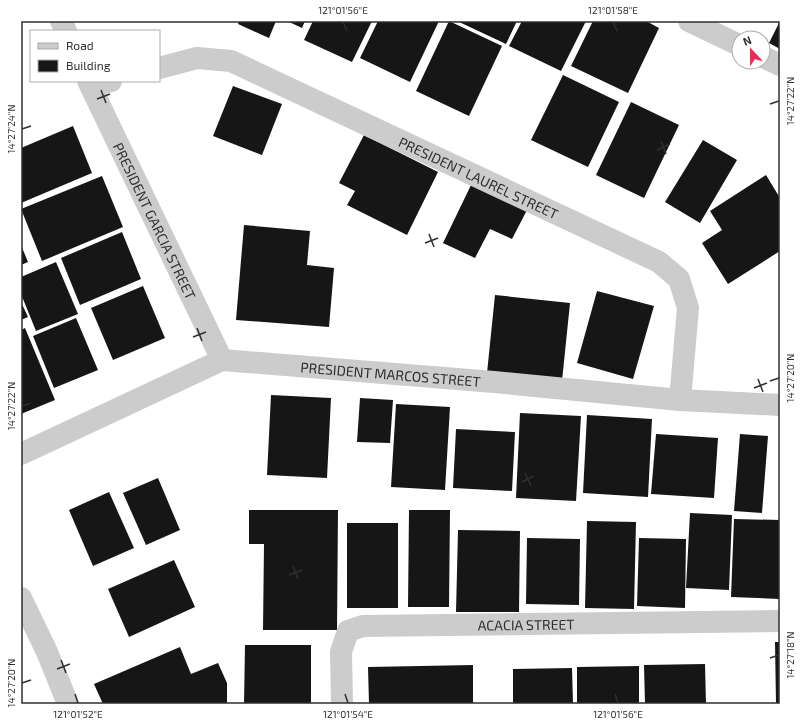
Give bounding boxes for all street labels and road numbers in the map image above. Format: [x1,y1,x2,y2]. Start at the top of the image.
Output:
street label: PRESIDENT LAUREL STREET [396,133,561,222]
street label: PRESIDENT GARCIA STREET [110,139,200,302]
street label: PRESIDENT MARCOS STREET [300,358,481,389]
street label: ACACIA STREET [477,615,575,633]

